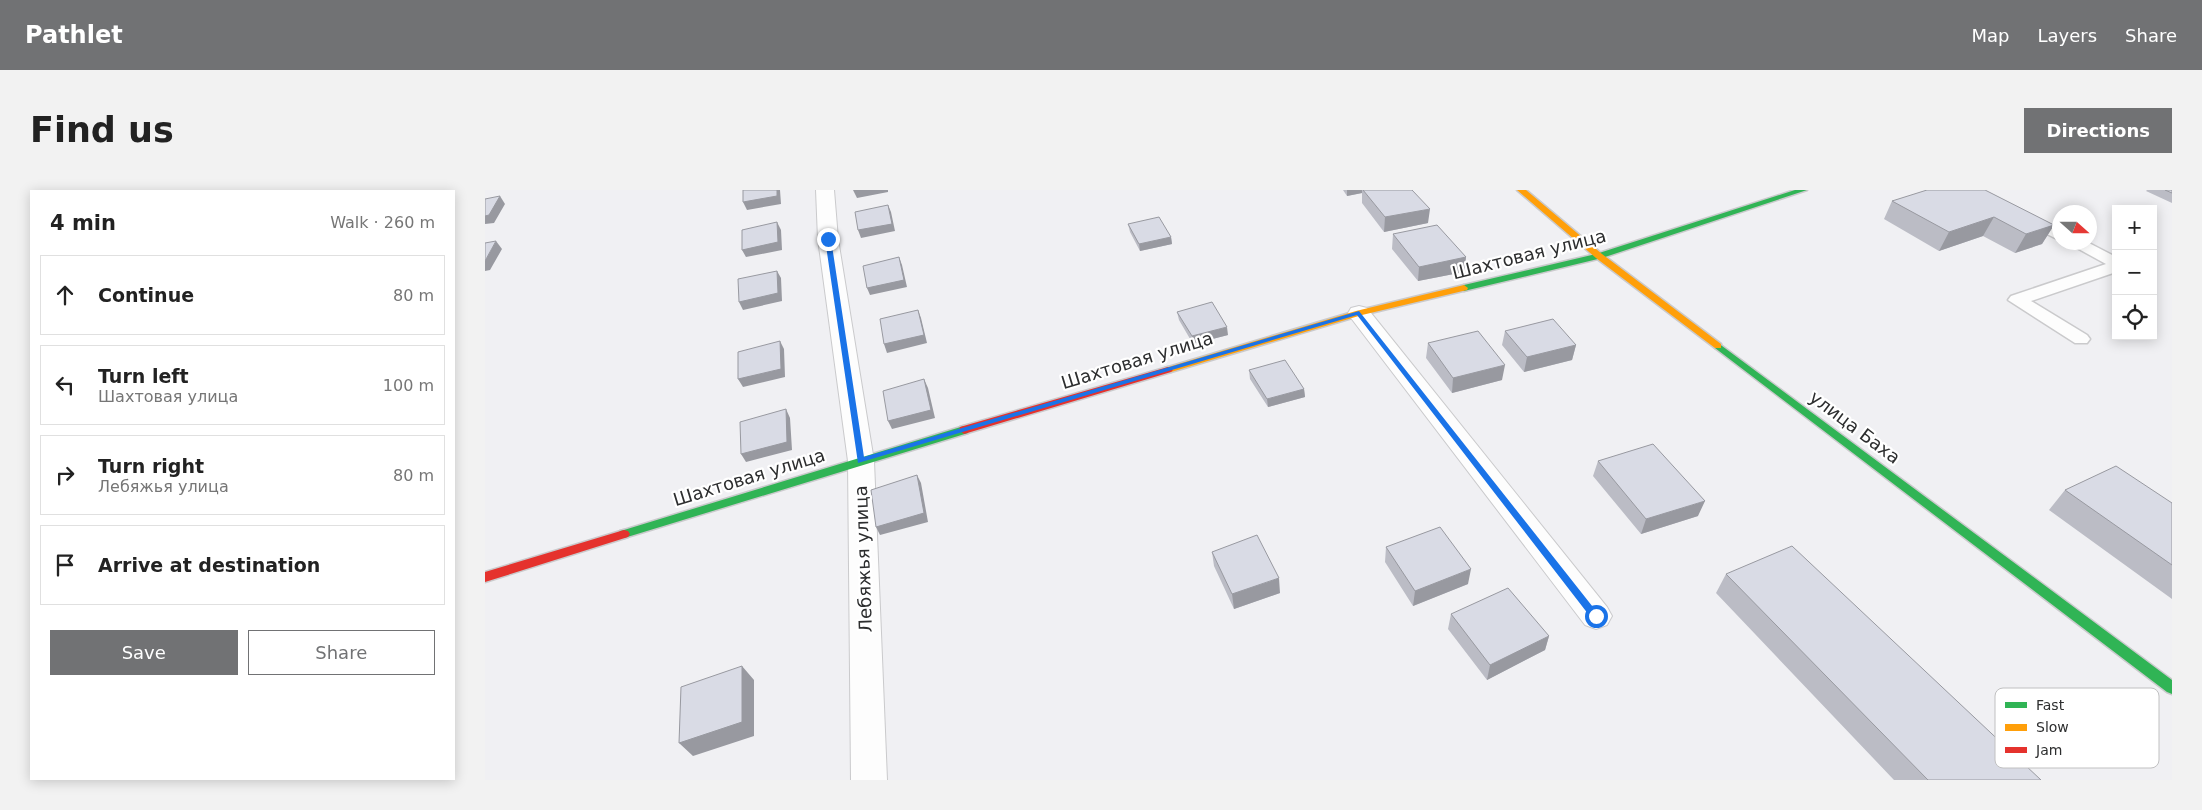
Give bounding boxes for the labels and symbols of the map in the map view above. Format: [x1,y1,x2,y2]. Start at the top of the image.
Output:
north arrow [2052,205,2097,250]
street label: Шахтовая улица [1450,225,1608,283]
route end [817,228,840,251]
street label: Шахтовая улица [1058,327,1216,393]
street label: улица Баха [1806,386,1904,468]
street label: Шахтовая улица [670,444,828,510]
street label: Лебяжья улица [850,485,876,633]
route start [1585,605,1608,628]
legend [1995,688,2159,768]
text: Fast [2036,697,2065,713]
text: Slow [2036,719,2069,735]
text: Jam [2035,742,2062,758]

